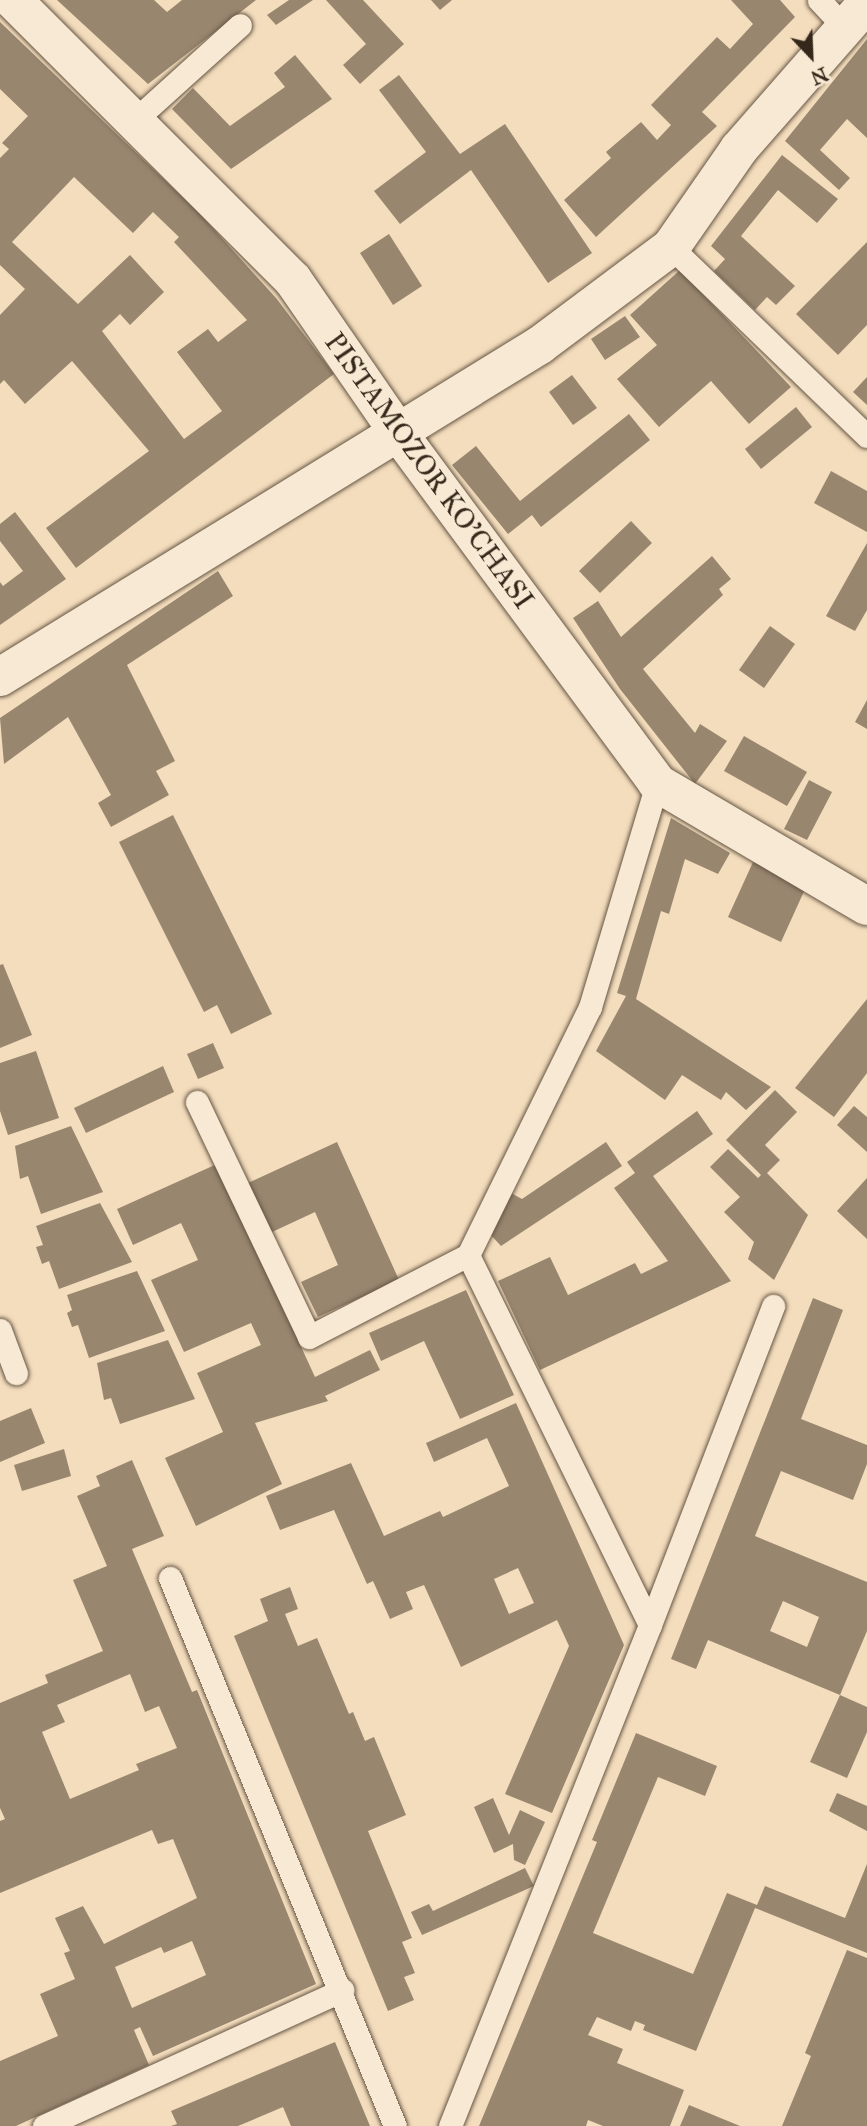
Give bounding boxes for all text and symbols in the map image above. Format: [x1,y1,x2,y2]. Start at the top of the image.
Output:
north arrow [776,21,846,91]
text: N [807,62,831,90]
street label: PISTAMOZOR KO'CHASI [317,326,541,616]

